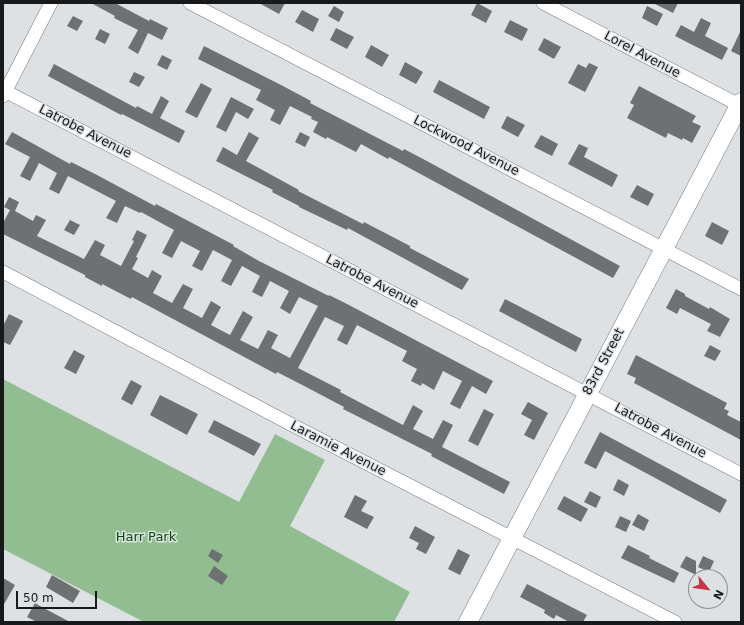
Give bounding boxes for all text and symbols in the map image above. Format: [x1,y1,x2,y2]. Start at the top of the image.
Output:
street label: Lorel Avenue [601,28,683,82]
street label: Latrobe Avenue [36,102,134,162]
street label: Lockwood Avenue [410,113,522,179]
street label: Latrobe Avenue [323,252,421,312]
street label: 83rd Street [580,326,628,398]
street label: Latrobe Avenue [611,400,709,462]
street label: Laramie Avenue [288,418,388,480]
park label: Harr Park [116,530,176,546]
north arrow [688,569,728,609]
scale bar [18,583,99,609]
text: N [710,587,726,602]
text: 50 m [23,591,54,605]

